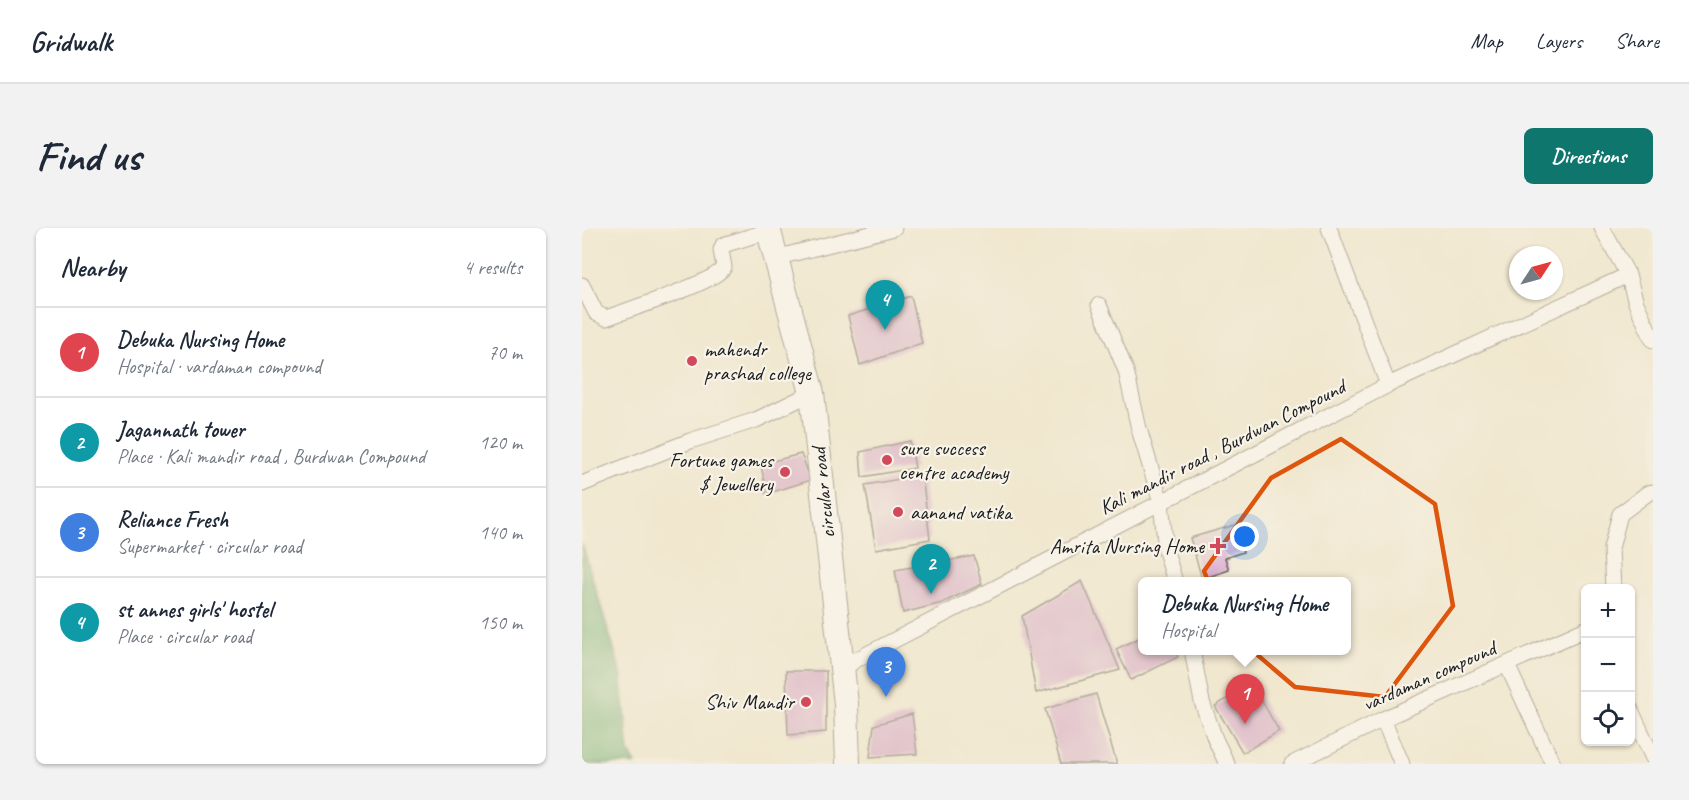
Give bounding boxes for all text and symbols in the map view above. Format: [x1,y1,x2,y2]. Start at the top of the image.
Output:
text: Gridwalk [30,24,112,59]
text: Map [1470,28,1503,54]
text: Layers [1536,28,1582,54]
text: Share [1615,28,1659,54]
button: Directions [1524,128,1653,184]
text: Find us [36,130,141,183]
north arrow [1509,246,1563,300]
text: Nearby [60,251,125,284]
text: 4 results [463,255,522,280]
pin: 4 [866,280,904,330]
text: Debuka Nursing Home [117,326,284,354]
place label: mahendr prashad college [704,336,812,386]
text: 1 [75,340,84,365]
text: 70 m [488,340,522,365]
text: Hospital · vardaman compound [117,354,321,379]
marker: mahendr prashad college [685,354,699,368]
street label: Kali mandir road , Burdwan Compound [1095,372,1353,520]
text: Jagannath tower [117,416,244,444]
text: 2 [75,430,84,455]
text: 120 m [479,430,522,455]
place label: sure success centre academy [899,435,1010,485]
street label: circular road [805,443,841,540]
text: Place · Kali mandir road , Burdwan Compound [117,444,425,469]
place label: Fortune games $ Jewellery [669,447,775,497]
marker: sure success centre academy [880,453,894,467]
marker: Fortune games $ Jewellery [778,465,792,479]
place label: aanand vatika [910,499,1014,525]
marker: aanand vatika [891,505,905,519]
text: Reliance Fresh [117,506,228,534]
text: 3 [75,520,84,545]
text: 140 m [479,520,522,545]
your location [1230,522,1259,551]
place label: Amrita Nursing Home [1050,533,1205,559]
text: Supermarket · circular road [117,534,302,559]
marker: Amrita Nursing Home [1209,537,1227,555]
pin: 2 [912,544,950,594]
popup [1138,577,1351,655]
map controls [1581,584,1635,746]
button: + [1581,584,1635,638]
text: Debuka Nursing Home [1161,590,1328,618]
text: st annes girls' hostel [117,596,272,624]
text: 4 [75,610,84,635]
text: 150 m [479,610,522,635]
text: Hospital [1161,618,1216,643]
text: Place · circular road [117,624,252,649]
street label: vardaman compound [1358,634,1503,717]
button: − [1581,638,1635,692]
pin: 3 [866,648,906,697]
pin: 1 [1226,674,1264,724]
place label: Shiv Mandir [705,689,795,715]
button: locate [1581,692,1635,746]
marker: Shiv Mandir [799,695,813,709]

